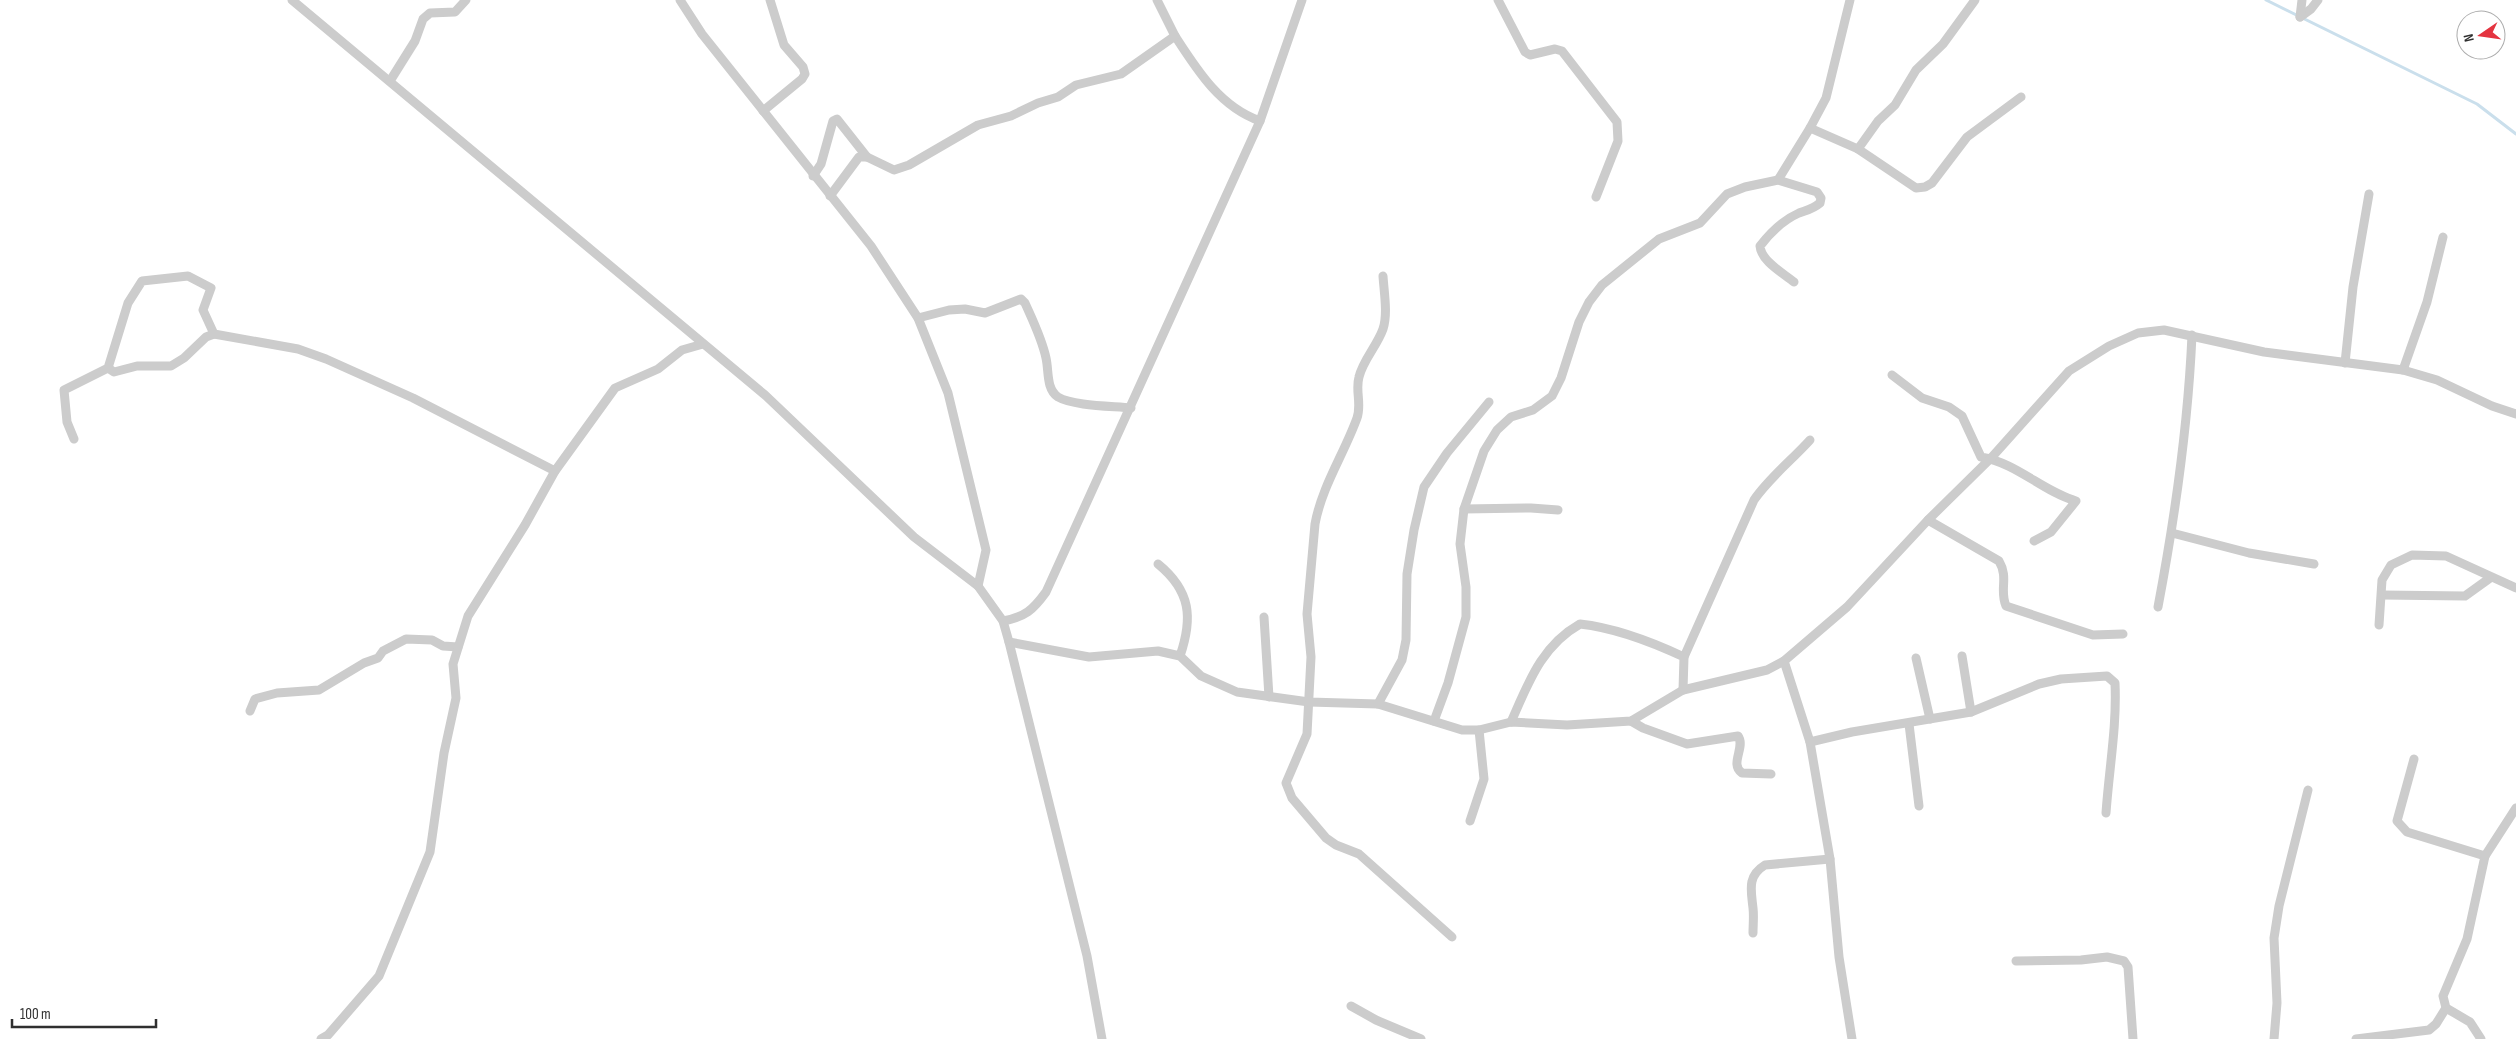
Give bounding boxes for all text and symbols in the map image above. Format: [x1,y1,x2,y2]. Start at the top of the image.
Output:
north arrow [2456,10,2506,60]
text: N [2460,32,2478,43]
scale bar [12,996,156,1028]
text: 100 m [20,1005,51,1024]

